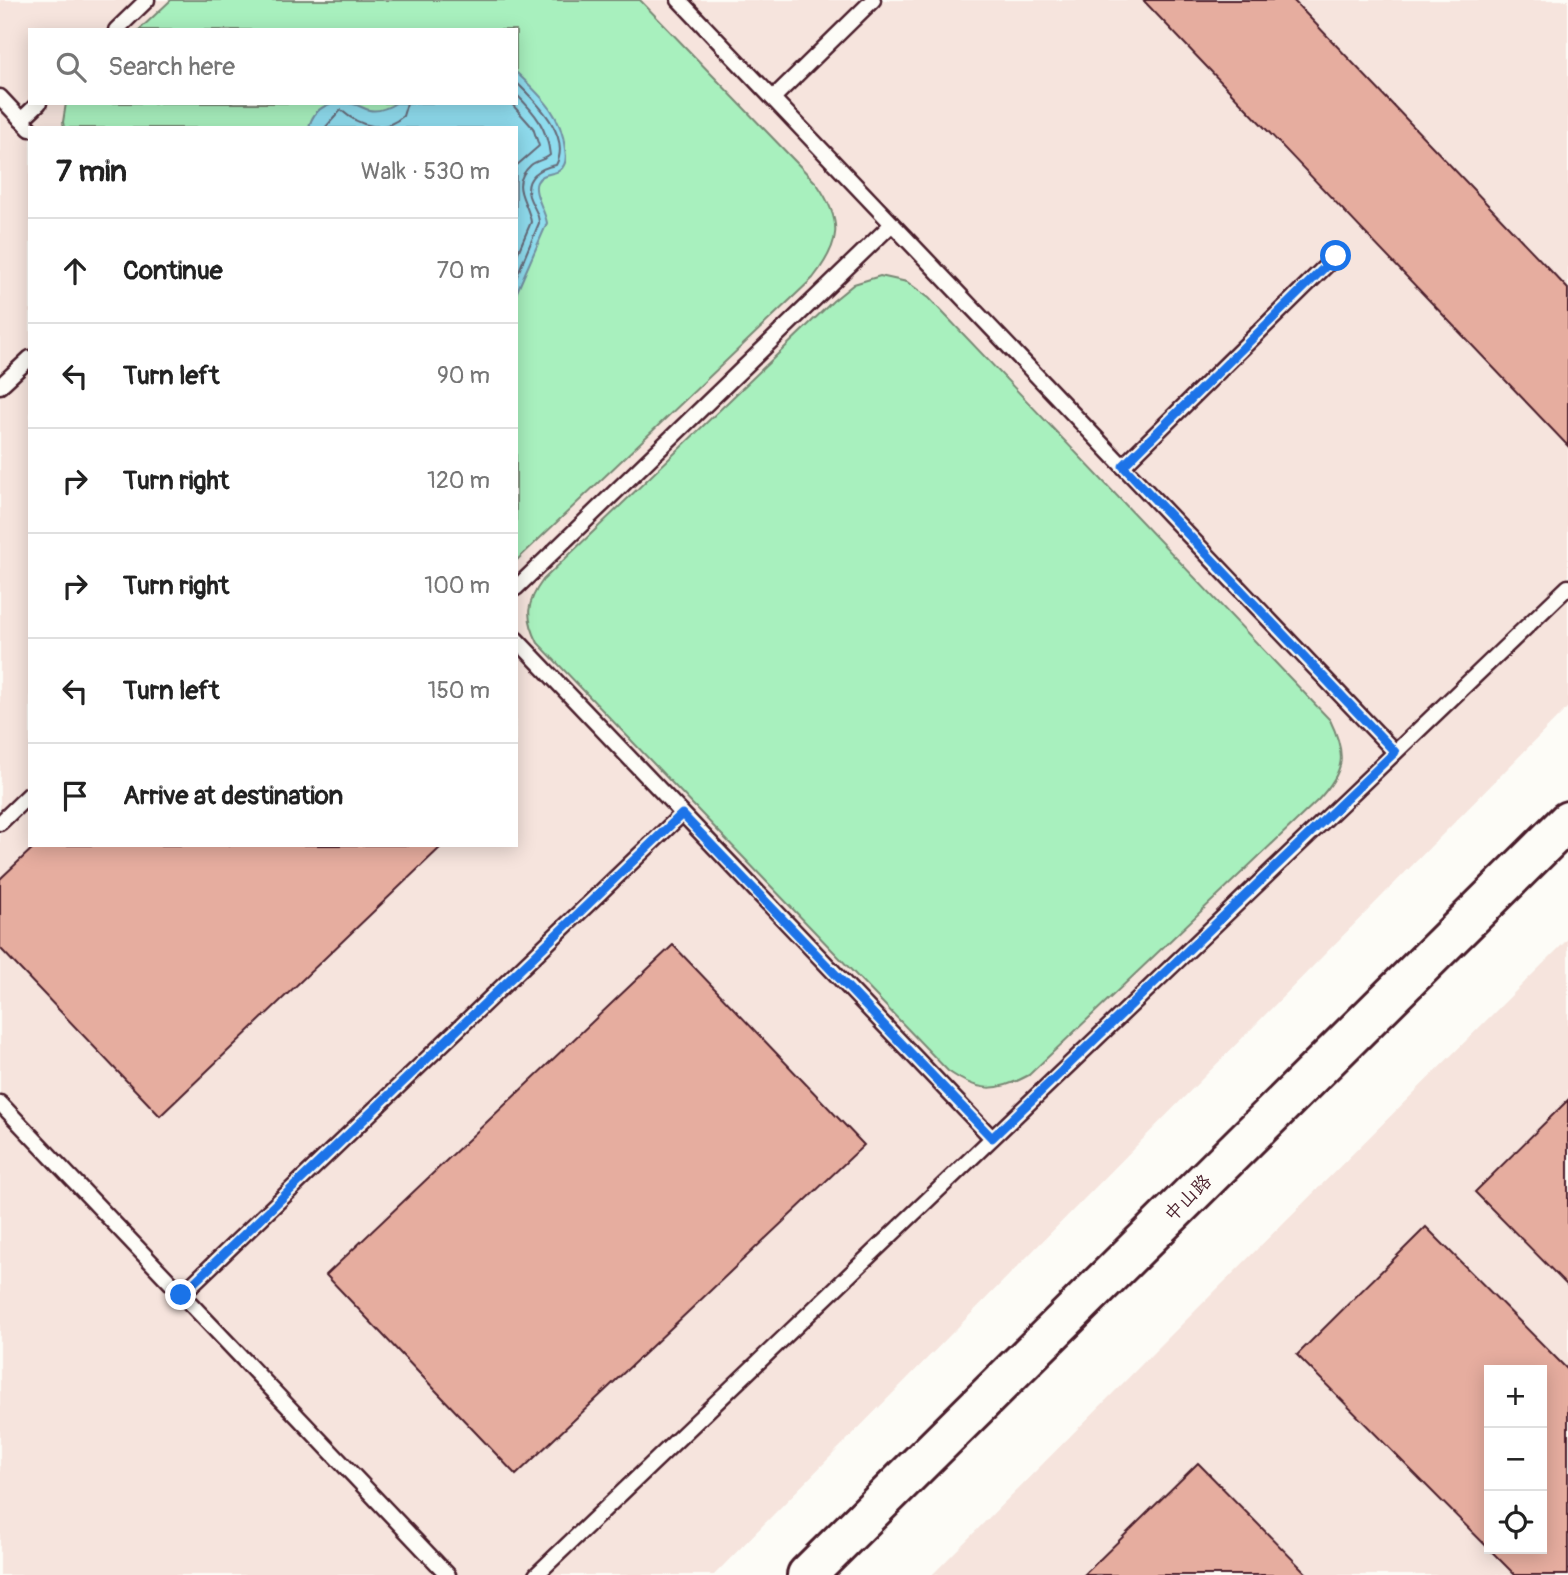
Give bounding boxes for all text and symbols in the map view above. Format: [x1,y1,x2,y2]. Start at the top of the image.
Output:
search box [28,28,518,105]
icon: search [52,48,90,86]
text: Search here [108,51,235,83]
text: 7 min [56,153,127,190]
text: Walk · 530 m [361,157,490,186]
route start [1320,240,1351,271]
icon: ahead [56,252,94,290]
text: Continue [123,255,223,287]
text: 70 m [437,256,490,285]
icon: left [56,357,94,395]
text: Turn left [123,360,219,392]
text: 90 m [437,361,490,390]
icon: right [56,462,94,500]
text: Turn right [123,465,229,497]
text: 120 m [427,466,490,495]
icon: right [56,567,94,605]
text: Turn right [123,570,229,602]
text: 100 m [424,571,490,600]
icon: left [56,672,94,710]
text: Turn left [123,675,219,707]
text: 150 m [427,676,490,705]
icon: arrive [56,777,94,815]
text: Arrive at destination [123,780,343,812]
street label: 中山路 [1159,1169,1217,1227]
route end [165,1279,196,1310]
map controls [1484,1365,1547,1554]
button: + [1484,1365,1547,1428]
button: − [1484,1428,1547,1491]
button: locate [1484,1491,1547,1554]

